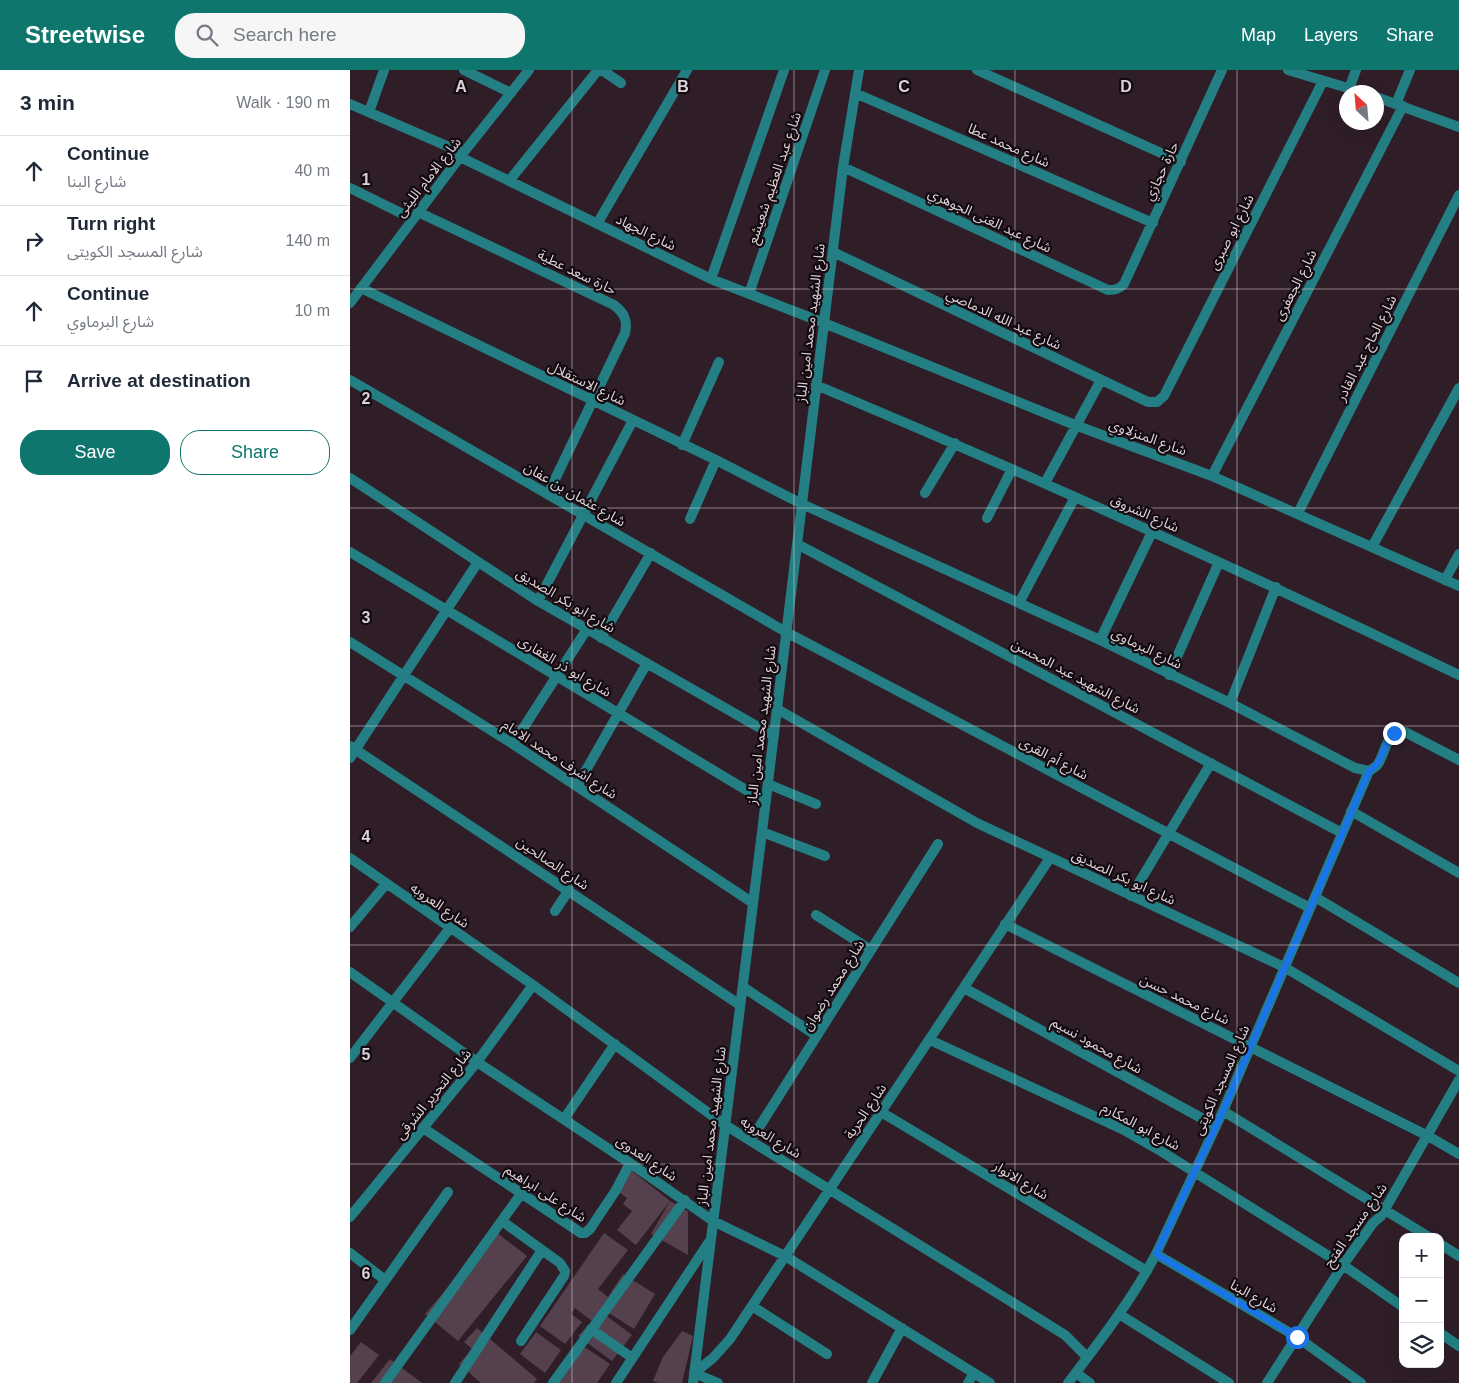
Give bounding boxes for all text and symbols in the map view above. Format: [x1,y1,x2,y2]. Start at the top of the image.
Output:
search box [175,13,525,58]
text: Streetwise [25,21,145,48]
icon: search [193,21,221,49]
text: Search here [233,24,337,45]
text: Map [1241,25,1276,45]
text: Layers [1304,25,1358,45]
text: Share [1386,25,1434,45]
text: A [455,78,467,95]
text: B [677,78,689,95]
text: C [898,78,910,95]
text: D [1120,78,1132,95]
north arrow [1339,85,1384,130]
text: 3 min [20,91,75,114]
text: Walk · 190 m [236,94,330,111]
street label: شارع عبد العظيم شعيشع [744,110,807,247]
street label: شارع محمد عطا [964,120,1052,173]
street label: شارع الامام الليثى [392,134,466,222]
street label: حارة حجازي [1140,139,1185,205]
text: Continue [67,143,149,164]
icon: ahead [20,157,48,185]
text: 40 m [294,162,330,179]
text: 1 [362,171,371,188]
text: شارع البنا [67,173,126,190]
street label: شارع عبد الغنى الجوهري [924,184,1054,259]
street label: شارع ابو صبرى [1205,192,1260,274]
street label: شارع الجهاد [612,211,679,256]
text: Turn right [67,213,155,234]
icon: right [20,227,48,255]
text: 140 m [286,232,330,249]
street label: شارع الشهيد محمد امين الباز [792,242,831,405]
text: شارع المسجد الكويتى [67,243,203,260]
street label: حارة سعد عطية [535,246,619,299]
street label: شارع الجعفرى [1270,247,1322,325]
text: Continue [67,283,149,304]
street label: شارع عبد الله الدماصي [943,285,1064,356]
street label: شارع الحاج عبد القادر [1332,292,1402,406]
icon: ahead [20,297,48,325]
text: 10 m [294,302,330,319]
text: شارع البرماوي [67,313,154,330]
street label: شارع الاستقلال [544,357,628,411]
icon: arrive [20,367,48,395]
text: Arrive at destination [67,370,251,391]
text: 2 [362,390,371,407]
street label: شارع المنزلاوي [1106,416,1189,461]
button: Save [20,430,170,475]
button: Share [180,430,330,475]
street label: شارع عثمان بن عفان [520,458,629,532]
street label: شارع الشروق [1107,491,1181,538]
street label: شارع ابو بكر الصديق [512,564,618,638]
text: 3 [362,609,371,626]
street label: شارع البرماوي [1108,624,1185,675]
street label: شارع ابو ذر الغفارى [514,632,614,703]
street label: شارع الشهيد عبد المحسن [1008,635,1143,719]
street label: شارع الشهيد محمد امين الباز [743,644,782,807]
street label: شارع اشرف محمد الامام [498,716,620,805]
route end [1383,722,1406,745]
street label: شارع أم القرى [1016,733,1091,785]
text: 4 [362,828,371,845]
street label: شارع الصالحين [512,833,592,895]
street label: شارع ابو بكر الصديق [1068,846,1178,911]
street label: شارع العروبه [406,879,472,933]
street label: شارع محمد رضوان [799,937,870,1035]
street label: شارع محمد حسن [1136,970,1232,1030]
street label: شارع محمود نسيم [1047,1013,1145,1079]
street label: شارع المسجد الكويتى [1190,1022,1255,1139]
street label: شارع الشهيد محمد امين الباز [693,1045,732,1208]
text: 5 [362,1046,371,1063]
street label: شارع التحرير الشرقى [392,1046,477,1144]
street label: شارع الحرية [841,1080,892,1143]
street label: شارع ابو المكارم [1098,1099,1183,1156]
street label: شارع العروبه [736,1113,804,1164]
street label: شارع العدوى [612,1132,680,1187]
street label: شارع الانوار [988,1157,1051,1205]
street label: شارع على ابراهيم [501,1161,590,1228]
street label: شارع مسجد الفتح [1320,1180,1392,1272]
map controls [1399,1233,1444,1368]
button: + [1399,1233,1444,1278]
text: 6 [362,1265,371,1282]
street label: شارع البنا [1226,1276,1280,1318]
button: − [1399,1278,1444,1323]
button: layers [1399,1323,1444,1368]
route start [1286,1326,1309,1349]

